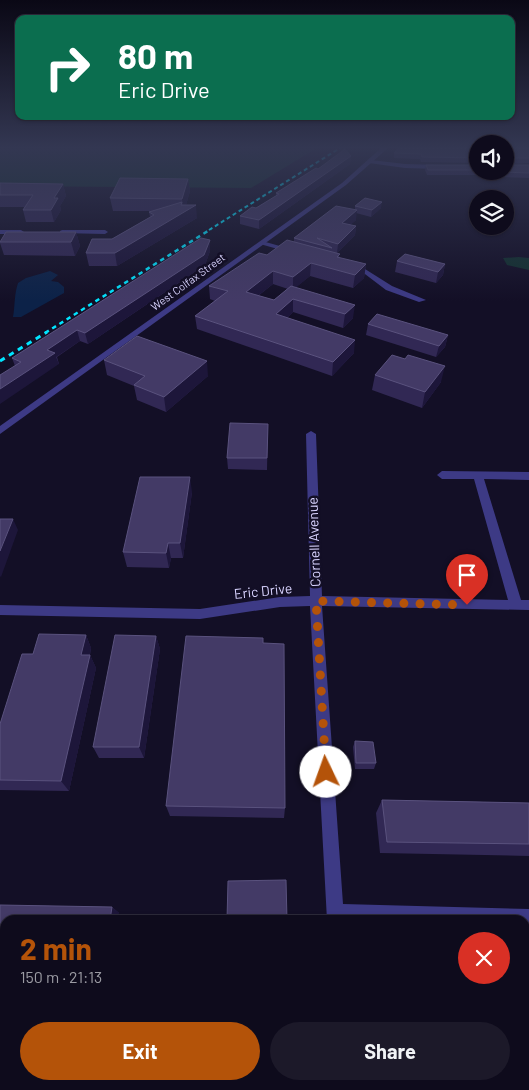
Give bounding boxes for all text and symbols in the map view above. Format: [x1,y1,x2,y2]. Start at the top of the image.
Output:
text: 80 m [118,34,193,76]
icon: right [35,35,100,100]
text: Eric Drive [118,76,210,102]
map controls [469,135,514,235]
button: sound [469,135,514,180]
button: layers [469,190,514,235]
street label: West Colfax Street [148,250,227,313]
street label: Cornell Avenue [303,497,324,587]
pin [446,554,488,605]
icon: arrive [453,561,481,589]
street label: Eric Drive [233,579,293,602]
position arrow [299,745,351,797]
text: 2 min [20,930,92,966]
button: close [458,932,510,984]
text: 150 m · 21:13 [20,967,102,986]
button: Exit [20,1022,260,1080]
button: Share [270,1022,510,1080]

